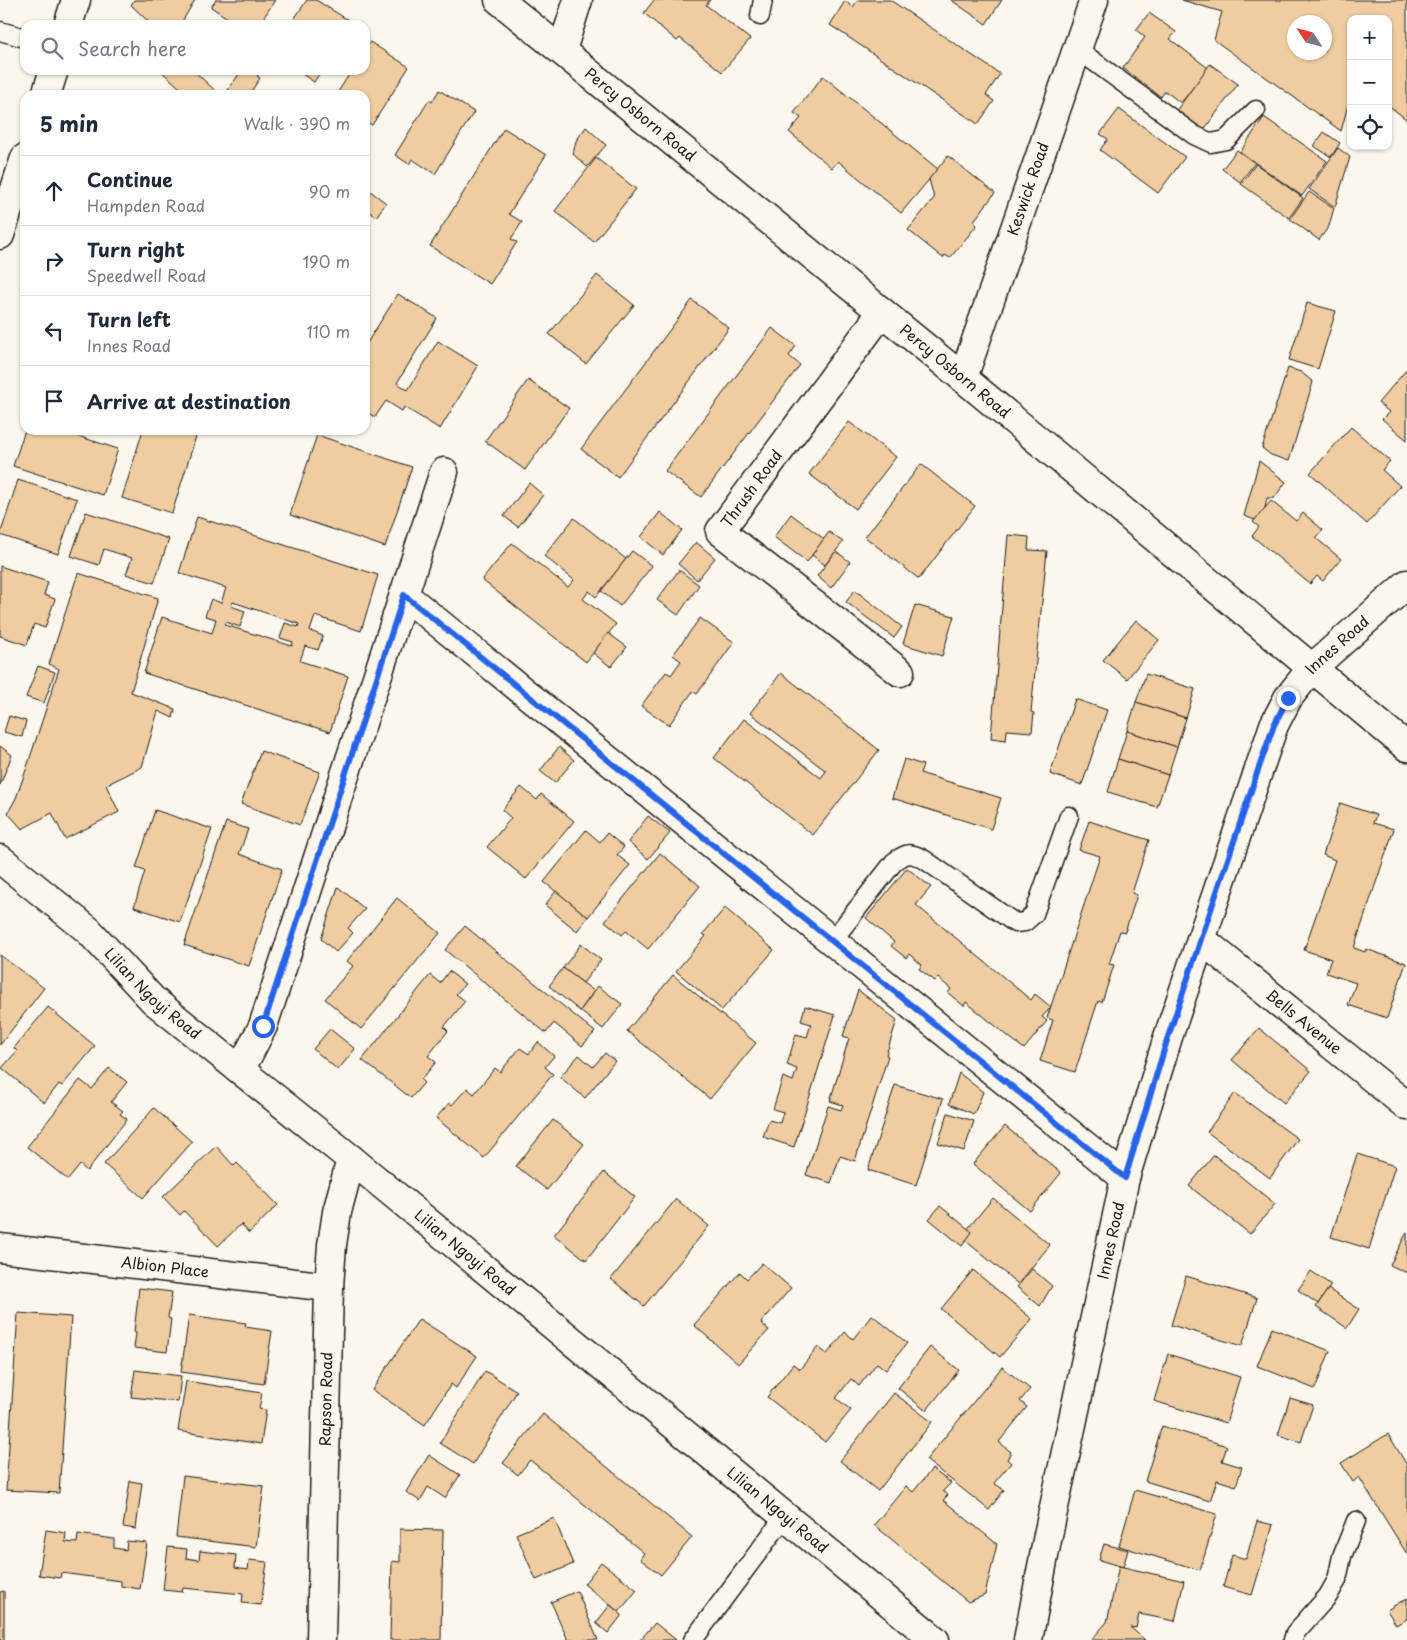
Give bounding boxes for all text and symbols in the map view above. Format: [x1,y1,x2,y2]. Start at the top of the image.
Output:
north arrow [1287,15,1332,60]
map controls [1347,15,1392,150]
button: + [1347,15,1392,60]
search box [20,20,370,75]
icon: search [38,34,66,62]
text: Search here [78,34,187,62]
button: − [1347,60,1392,105]
street label: Percy Osborn Road [580,61,702,166]
button: locate [1347,105,1392,150]
text: 5 min [40,107,98,139]
text: Walk · 390 m [244,111,350,135]
street label: Keswick Road [1000,139,1054,238]
text: Continue [87,165,173,193]
icon: ahead [40,177,68,205]
text: 90 m [309,179,350,203]
text: Hampden Road [87,193,205,217]
text: Turn right [87,235,185,263]
icon: right [40,247,68,275]
text: 190 m [302,249,350,273]
text: Speedwell Road [87,263,206,287]
text: Turn left [87,305,171,333]
icon: left [40,317,68,345]
street label: Percy Osborn Road [895,318,1016,423]
text: 110 m [307,319,350,343]
text: Innes Road [87,333,171,357]
icon: arrive [40,387,68,415]
text: Arrive at destination [87,387,291,415]
street label: Thrush Road [715,444,787,532]
street label: Innes Road [1299,610,1374,678]
route end [1277,687,1300,710]
street label: Lilian Ngoyi Road [100,942,206,1044]
street label: Bells Avenue [1262,983,1347,1059]
route start [252,1015,275,1038]
street label: Innes Road [1090,1199,1130,1281]
street label: Lilian Ngoyi Road [410,1203,522,1300]
street label: Albion Place [120,1249,210,1283]
street label: Rapson Road [312,1352,338,1446]
street label: Lilian Ngoyi Road [723,1460,834,1558]

